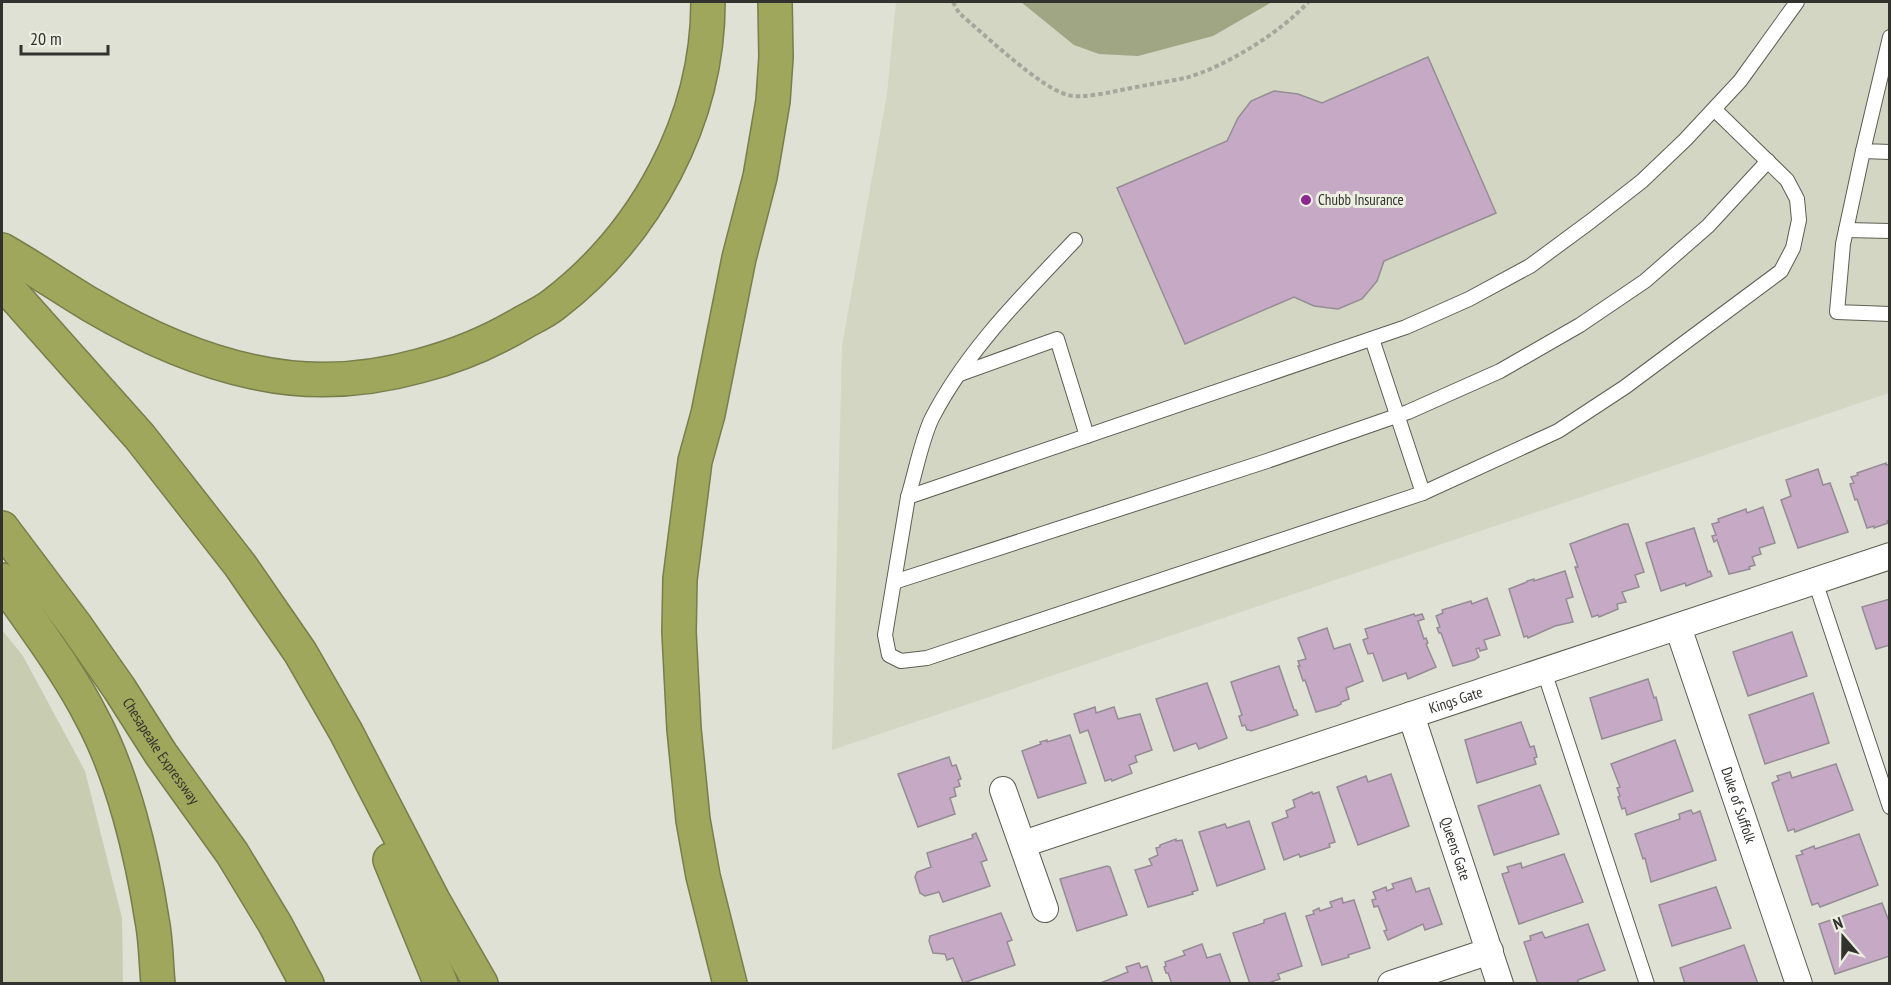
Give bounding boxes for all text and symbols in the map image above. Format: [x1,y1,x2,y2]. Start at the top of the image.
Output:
scale bar [21,18,108,56]
text: 20 m [30,27,62,50]
place label: Chubb Insurance [1318,190,1404,209]
marker: Chubb Insurance [1299,193,1313,207]
street label: Kings Gate [1426,682,1485,718]
street label: Chesapeake Expressway [119,694,204,808]
street label: Duke of Suffolk [1717,764,1761,846]
street label: Queens Gate [1436,815,1475,883]
north arrow [1813,907,1873,967]
text: N [1830,912,1845,934]

